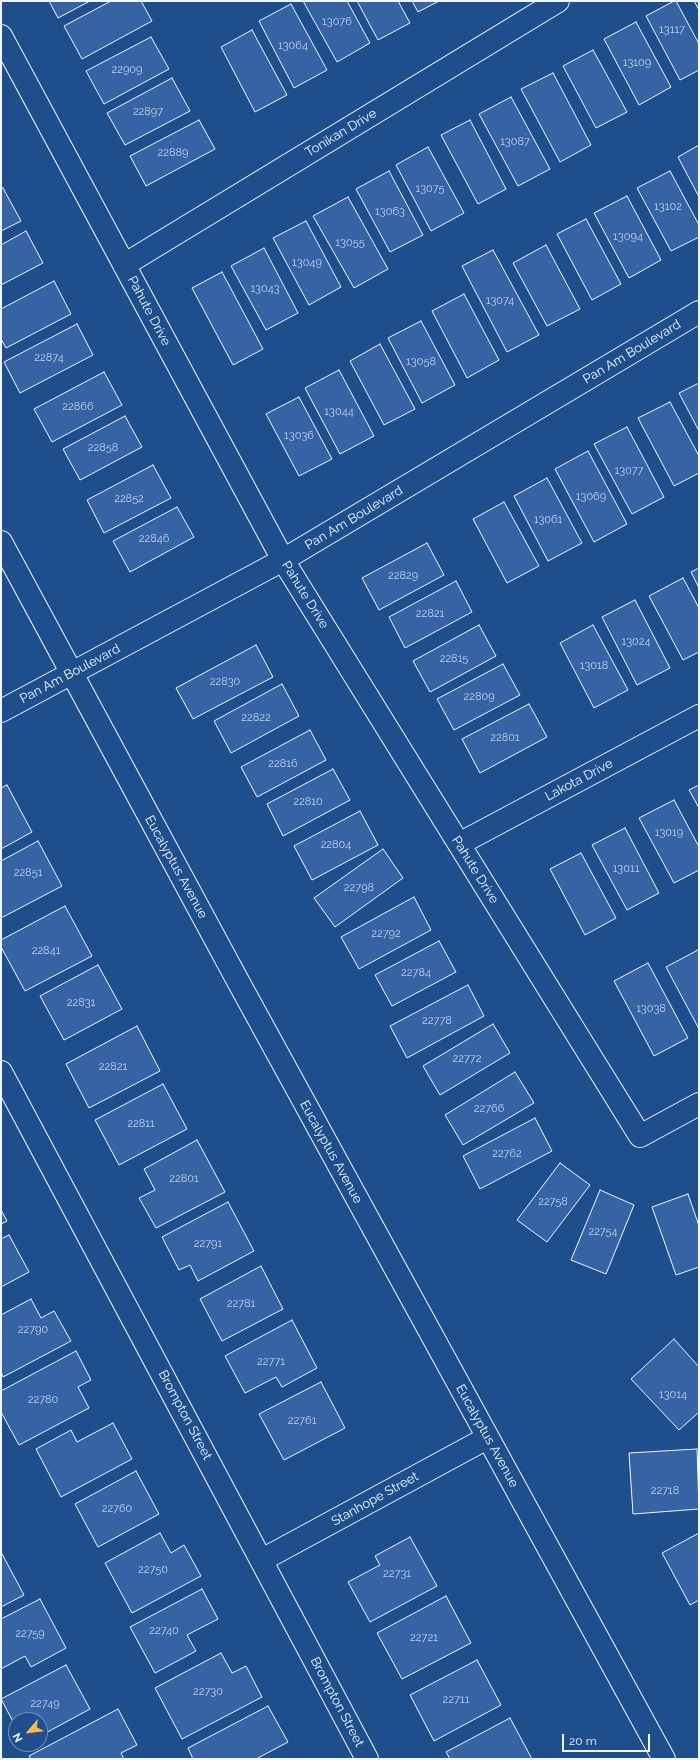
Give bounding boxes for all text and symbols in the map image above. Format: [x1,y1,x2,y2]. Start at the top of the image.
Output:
house number: 13076 [322,15,352,29]
house number: 13117 [659,23,685,37]
house number: 13064 [278,39,308,53]
house number: 13109 [623,56,651,70]
house number: 22909 [111,63,143,77]
house number: 22897 [133,105,163,119]
street label: Tonikan Drive [302,106,380,160]
house number: 13087 [500,135,530,149]
house number: 22889 [158,146,188,160]
house number: 13075 [416,182,444,196]
house number: 13102 [654,200,682,214]
house number: 13063 [375,205,405,219]
house number: 13094 [613,230,643,244]
house number: 13055 [335,236,365,250]
house number: 13049 [292,256,322,270]
street label: Pahute Drive [124,274,174,348]
house number: 13043 [250,282,280,296]
house number: 13074 [486,294,514,308]
street label: Pan Am Boulevard [580,317,684,387]
house number: 22874 [34,351,64,365]
house number: 13058 [406,355,436,369]
house number: 22866 [62,400,94,414]
house number: 13044 [324,405,354,419]
house number: 13036 [284,429,314,443]
house number: 22858 [88,441,118,455]
house number: 13077 [614,464,644,478]
street label: Pan Am Boulevard [302,483,406,553]
house number: 13069 [576,490,606,504]
house number: 22852 [114,492,144,506]
house number: 13061 [534,513,562,527]
house number: 22846 [139,532,169,546]
street label: Pahute Drive [278,558,332,632]
house number: 22829 [388,569,418,583]
house number: 22821 [416,607,444,621]
house number: 13024 [621,635,651,649]
street label: Pan Am Boulevard [17,641,123,707]
house number: 22815 [440,652,468,666]
house number: 13018 [580,659,608,673]
house number: 22830 [210,675,240,689]
house number: 22809 [463,690,495,704]
house number: 22822 [241,711,271,725]
house number: 22801 [490,731,520,745]
street label: Lakota Drive [542,756,616,804]
house number: 22816 [268,757,298,771]
house number: 22810 [293,795,323,809]
street label: Eucalyptus Avenue [141,813,211,921]
house number: 13019 [655,826,683,840]
street label: Pahute Drive [448,833,502,907]
house number: 22804 [321,838,351,852]
house number: 13011 [613,862,639,876]
house number: 22851 [14,866,42,880]
house number: 22798 [344,881,374,895]
house number: 22792 [371,927,401,941]
house number: 22841 [32,944,60,958]
house number: 22784 [401,966,431,980]
house number: 22831 [67,996,95,1010]
house number: 13038 [636,1002,666,1016]
house number: 22778 [422,1014,452,1028]
house number: 22772 [453,1052,481,1066]
house number: 22821 [99,1060,127,1074]
street label: Eucalyptus Avenue [296,1098,366,1206]
house number: 22766 [474,1102,504,1116]
house number: 22811 [127,1117,155,1131]
house number: 22762 [492,1147,522,1161]
house number: 22801 [169,1172,199,1186]
house number: 22758 [538,1195,568,1209]
house number: 22754 [588,1225,618,1239]
house number: 22791 [194,1237,222,1251]
house number: 22781 [227,1297,255,1311]
house number: 22790 [18,1323,48,1337]
house number: 22771 [257,1355,285,1369]
street label: Brompton Street [155,1367,215,1463]
street label: Eucalyptus Avenue [452,1382,522,1490]
house number: 13014 [659,1388,687,1402]
house number: 22780 [28,1393,58,1407]
house number: 22761 [288,1414,316,1428]
street label: Stanhope Street [329,1469,421,1529]
house number: 22718 [651,1484,679,1498]
house number: 22760 [102,1502,132,1516]
house number: 22750 [138,1563,168,1577]
house number: 22731 [383,1567,411,1581]
house number: 22740 [149,1624,179,1638]
house number: 22759 [15,1627,45,1641]
house number: 22721 [410,1631,438,1645]
street label: Brompton Street [307,1654,367,1750]
house number: 22730 [193,1685,223,1699]
house number: 22711 [443,1693,469,1707]
house number: 22749 [30,1697,60,1711]
north arrow [8,1712,48,1752]
scale bar [564,1726,652,1752]
text: N [10,1731,26,1744]
text: 20 m [569,1734,597,1748]

